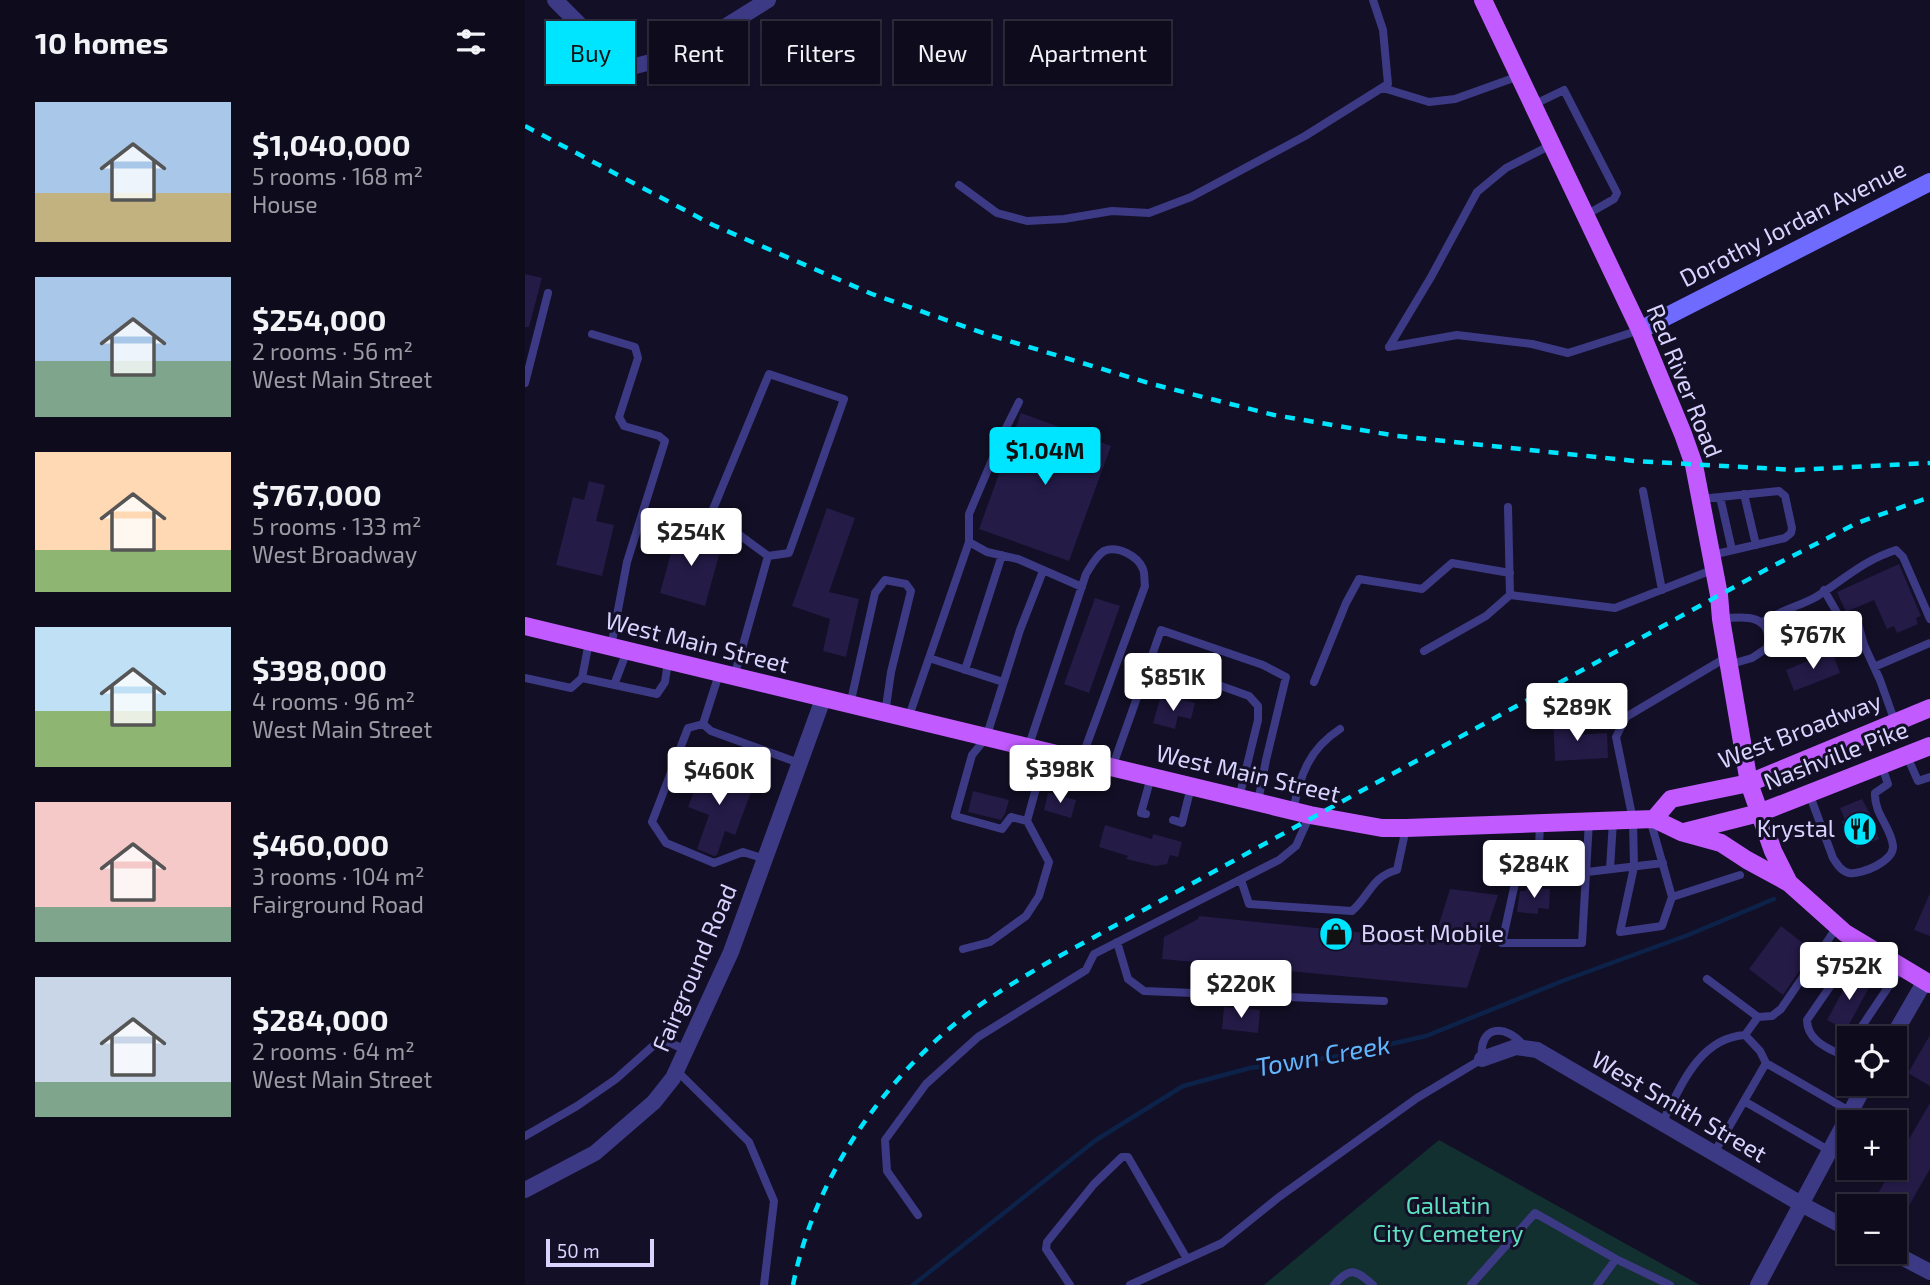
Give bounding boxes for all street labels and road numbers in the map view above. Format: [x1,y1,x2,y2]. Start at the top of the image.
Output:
street label: Dorothy Jordan Avenue [1674,153,1910,292]
street label: Red River Road [1641,300,1729,461]
street label: West Main Street [603,605,792,678]
street label: West Broadway [1714,685,1885,774]
street label: Nashville Pike [1759,714,1912,795]
street label: West Main Street [1153,737,1343,808]
street label: Fairground Road [645,879,742,1056]
street label: West Smith Street [1587,1044,1773,1168]

